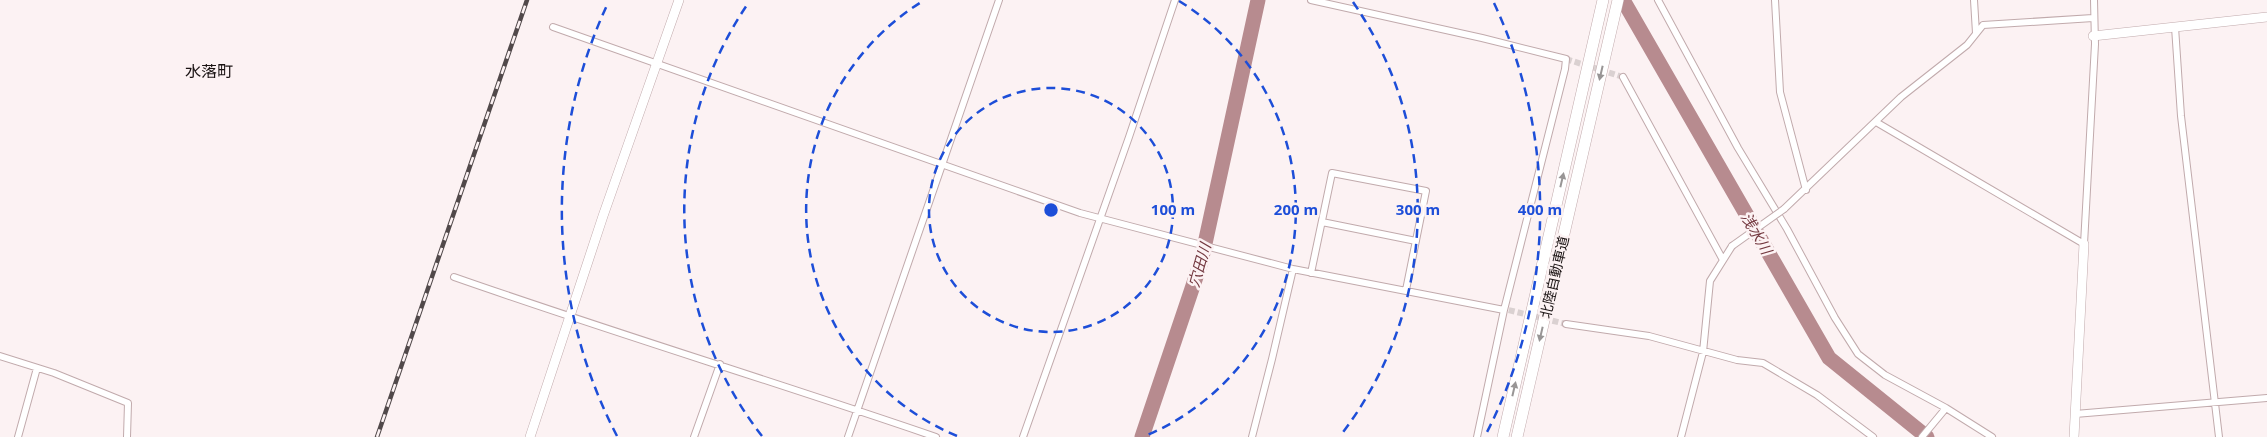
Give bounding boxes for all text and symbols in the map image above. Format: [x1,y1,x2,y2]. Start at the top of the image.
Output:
district label: 水落町 [185,60,233,82]
one-way arrow [1597,66,1605,81]
one-way arrow [1558,172,1566,187]
text: 100 m [1151,199,1195,219]
text: 200 m [1274,199,1318,219]
text: 300 m [1396,199,1440,219]
text: 400 m [1518,199,1562,219]
centre of rings [1042,201,1060,219]
water label: 浅水川 [1737,209,1778,259]
street label: 北陸自動車道 [1535,234,1573,320]
water label: 穴田川 [1183,239,1215,289]
one-way arrow [1537,327,1545,342]
one-way arrow [1510,382,1518,397]

